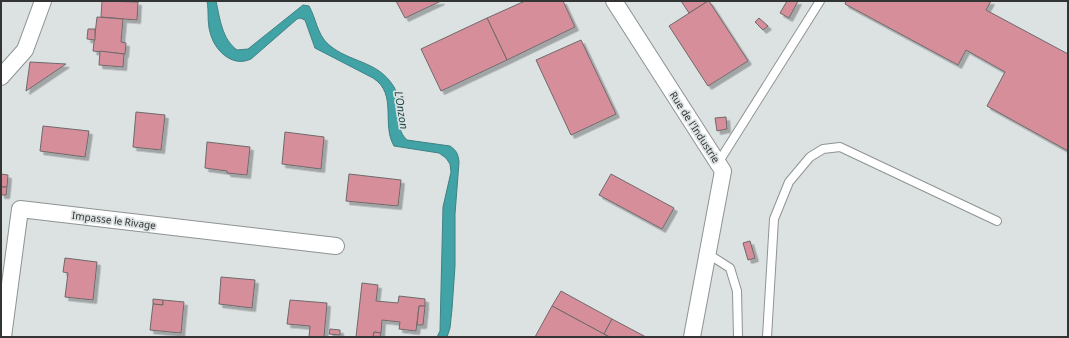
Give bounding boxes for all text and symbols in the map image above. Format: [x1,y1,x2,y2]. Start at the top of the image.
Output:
street label: Rue de l'Industrie [667,89,724,166]
water label: L'Onzon [392,90,412,130]
street label: Impasse le Rivage [71,208,157,232]

